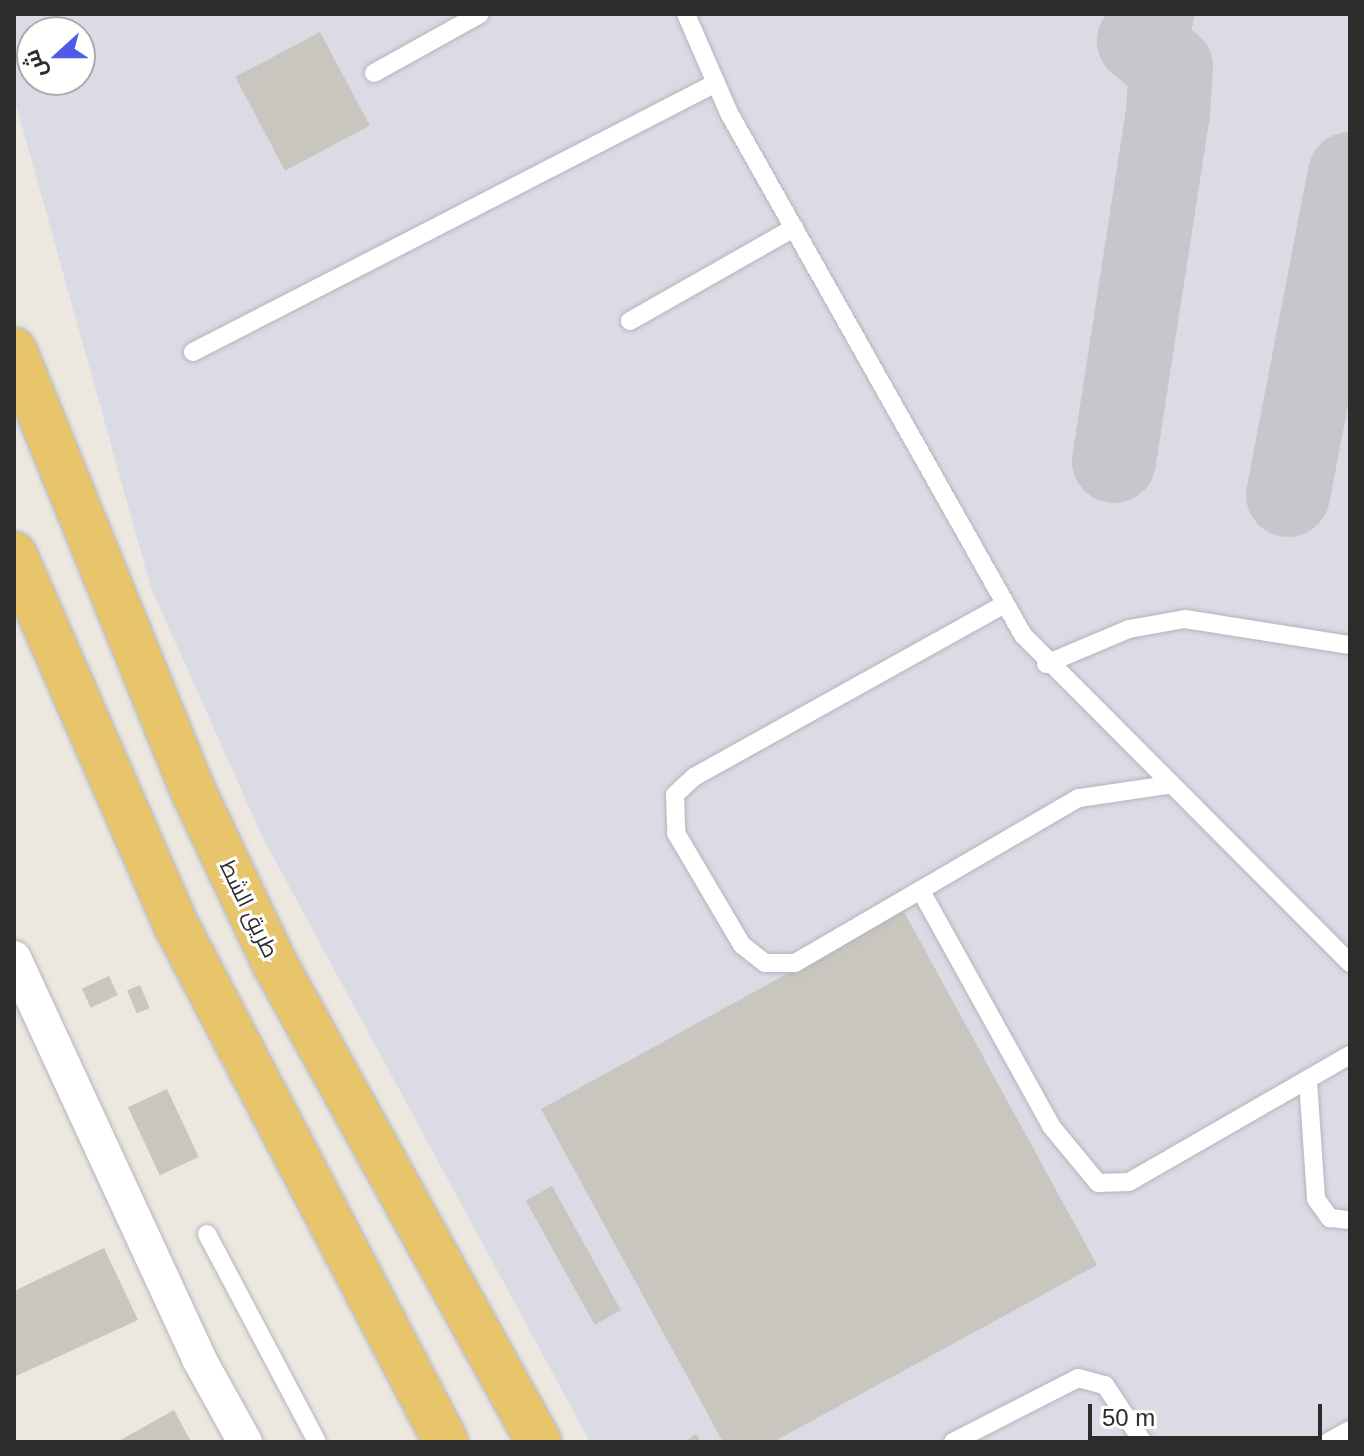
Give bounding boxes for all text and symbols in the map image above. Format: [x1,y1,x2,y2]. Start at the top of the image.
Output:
north arrow [16,16,96,96]
text: ش [18,46,52,82]
street label: طريق الشط [214,856,284,962]
scale bar [1092,1388,1326,1438]
text: 50 m [1102,1404,1155,1431]

